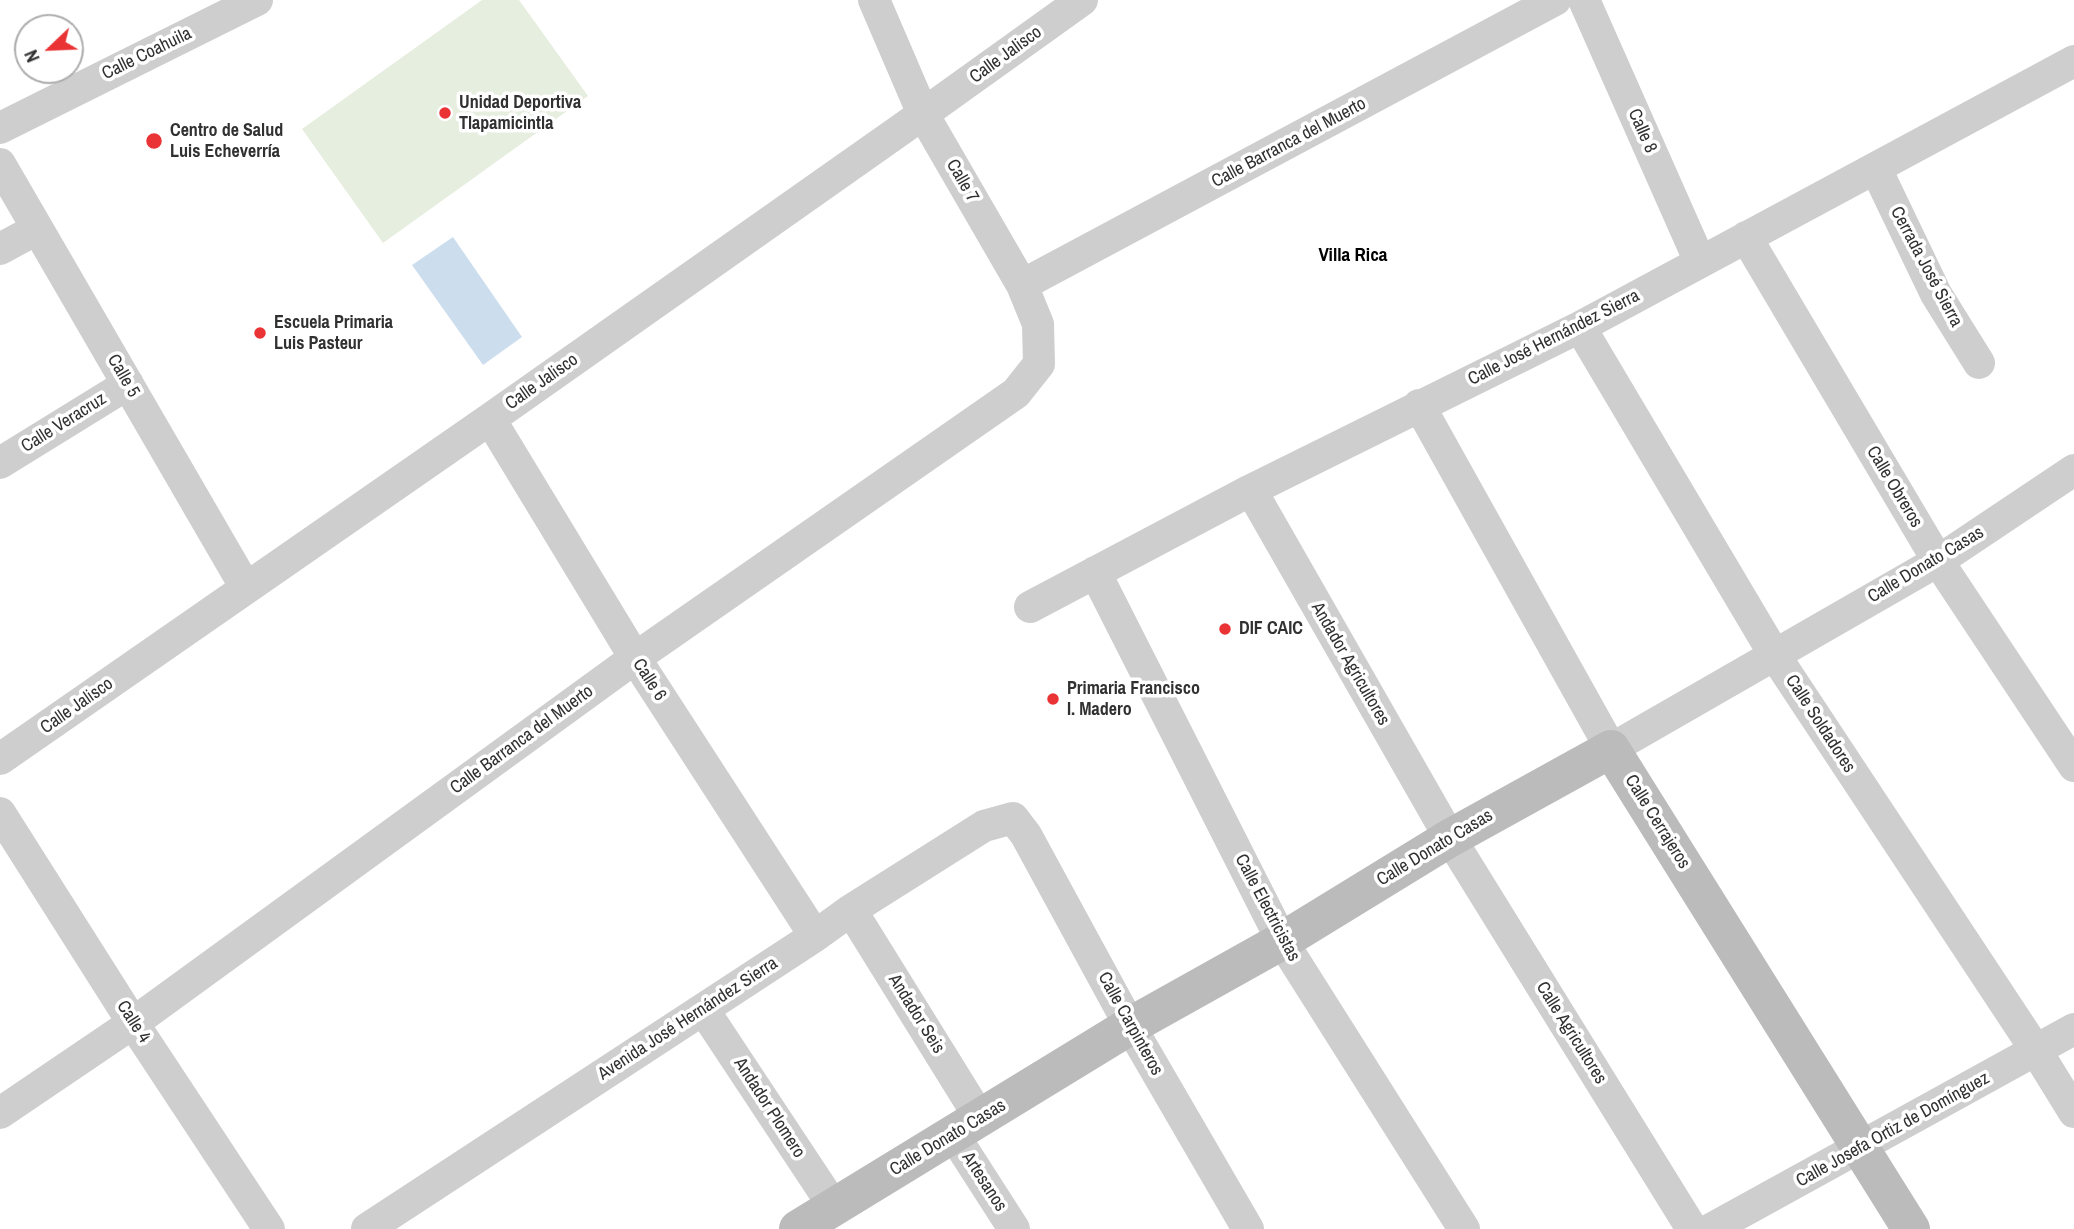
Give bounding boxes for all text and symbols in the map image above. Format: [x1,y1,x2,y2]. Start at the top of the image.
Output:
north arrow [14,14,84,84]
street label: Calle Jalisco [966,22,1046,88]
street label: Calle Coahuila [99,23,195,85]
text: N [17,46,46,67]
place label: Unidad Deportiva Tlapamicintla [459,92,581,134]
street label: Calle Barranca del Muerto [1208,93,1370,193]
marker: Unidad Deportiva Tlapamicintla [437,105,453,121]
street label: Calle 8 [1623,106,1661,156]
place label: Centro de Salud Luis Echeverría [170,120,283,162]
marker: Centro de Salud Luis Echeverría [144,131,164,151]
street label: Calle 7 [941,156,983,206]
street label: Cerrada José Sierra [1885,203,1967,331]
district label: Villa Rica [1318,245,1388,267]
street label: Calle José Hernández Sierra [1465,285,1643,391]
place label: Escuela Primaria Luis Pasteur [274,312,393,354]
marker: Escuela Primaria Luis Pasteur [252,325,268,341]
street label: Calle Jalisco [502,349,582,415]
street label: Calle 5 [102,351,144,401]
street label: Calle Veracruz [18,388,110,458]
street label: Calle Obreros [1861,442,1927,532]
street label: Calle Donato Casas [1864,522,1988,608]
street label: Andador Agricultores [1306,599,1394,729]
place label: DIF CAIC [1239,618,1303,640]
marker: DIF CAIC [1217,621,1233,637]
street label: Calle 6 [627,655,671,705]
street label: Calle Soldadores [1780,671,1860,777]
street label: Calle Jalisco [37,673,117,739]
place label: Primaria Francisco I. Madero [1067,678,1200,720]
street label: Calle Barranca del Muerto [446,681,598,799]
marker: Primaria Francisco I. Madero [1045,691,1061,707]
street label: Calle Cerrajeros [1620,771,1694,873]
street label: Calle Donato Casas [1373,805,1497,891]
street label: Calle Electricistas [1230,851,1304,965]
street label: Avenida José Hernández Sierra [594,953,782,1085]
street label: Calle Carpinteros [1093,969,1167,1079]
street label: Andador Seis [883,970,949,1058]
street label: Calle Agricultores [1531,978,1611,1088]
street label: Calle 4 [111,997,155,1047]
street label: Andador Plomero [729,1054,809,1162]
street label: Calle Josefa Ortiz de Domínguez [1793,1068,1993,1192]
street label: Calle Donato Casas [886,1095,1010,1181]
street label: Artesanos [957,1148,1011,1216]

